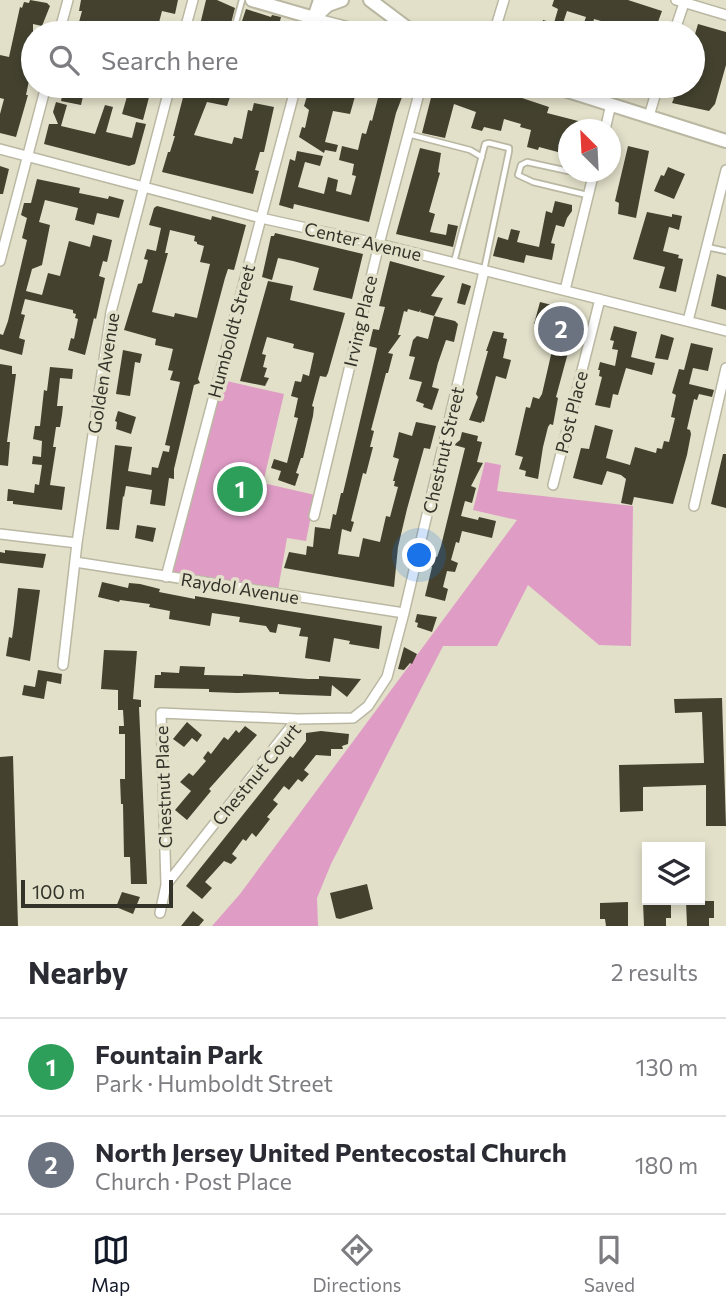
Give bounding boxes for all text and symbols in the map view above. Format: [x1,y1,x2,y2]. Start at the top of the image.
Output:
search box [21,21,705,98]
icon: search [45,41,83,79]
text: Search here [101,44,239,75]
north arrow [558,119,621,182]
street label: Center Avenue [302,217,424,265]
street label: Humboldt Street [203,262,259,400]
street label: Irving Place [339,273,381,369]
pin: 2 [538,303,584,355]
street label: Golden Avenue [83,311,123,435]
street label: Post Place [550,368,592,456]
street label: Chestnut Street [418,384,468,516]
pin: 1 [217,463,263,515]
your location [402,538,436,572]
street label: Raydol Avenue [179,568,301,608]
street label: Chestnut Court [207,718,305,830]
street label: Chestnut Place [150,725,176,849]
map controls [642,842,705,905]
button: layers [642,842,705,905]
scale bar [21,877,173,909]
text: 100 m [32,880,85,903]
text: Nearby [28,953,128,990]
text: 2 results [611,958,698,986]
text: Fountain Park [95,1038,263,1069]
text: 1 [46,1053,56,1081]
text: 130 m [636,1053,698,1081]
text: Park · Humboldt Street [95,1069,333,1097]
text: North Jersey United Pentecostal Church [95,1136,567,1167]
text: 2 [44,1151,58,1179]
text: 180 m [635,1151,698,1179]
text: Church · Post Place [95,1167,292,1195]
tab: Map [91,1231,130,1296]
tab: Directions [312,1231,402,1296]
tab: Saved [584,1231,635,1296]

